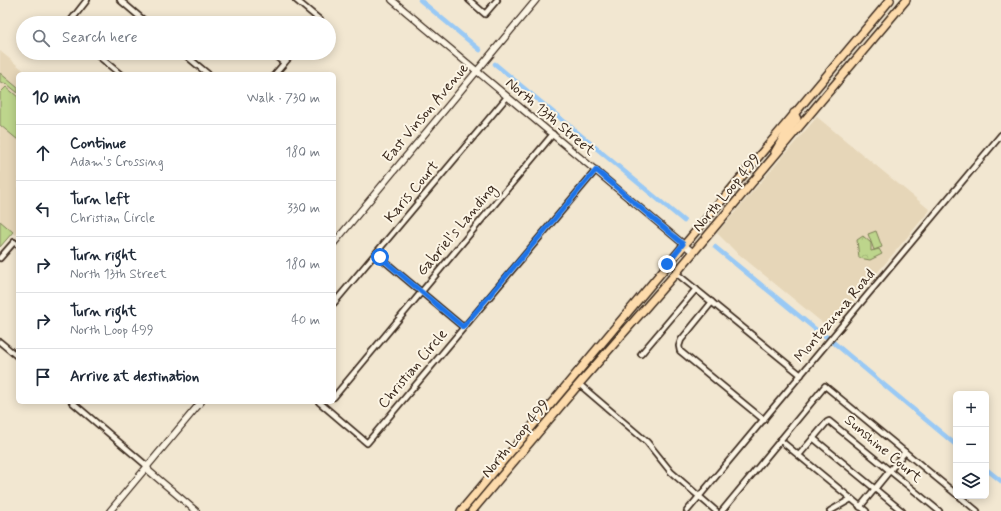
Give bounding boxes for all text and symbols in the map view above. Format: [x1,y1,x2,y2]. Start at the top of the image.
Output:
search box [16,16,336,60]
icon: search [30,27,52,49]
text: Search here [62,28,138,48]
street label: East Vinson Avenue [378,59,474,167]
street label: North 13th Street [501,73,599,161]
text: 10 min [32,87,81,109]
text: Walk · 730 m [247,90,320,107]
text: Continue [70,134,126,154]
icon: ahead [32,142,54,164]
text: 180 m [285,144,320,161]
street label: North Loop 499 [688,150,766,236]
text: Adam's Crossing [70,154,164,171]
street label: Karis Court [380,157,444,227]
street label: Gabriel's Landing [413,180,502,281]
text: Turn left [70,190,130,210]
icon: left [32,198,54,220]
text: 330 m [287,200,320,217]
text: Christian Circle [70,210,155,227]
text: Turn right [70,246,137,266]
route start [371,248,389,266]
icon: right [32,254,54,276]
route end [658,255,676,273]
text: 180 m [285,256,320,273]
street label: Montezuma Road [790,265,880,367]
text: North 13th Street [70,266,167,283]
text: Turn right [70,302,137,322]
icon: right [32,310,54,332]
text: 40 m [291,312,320,329]
text: North Loop 499 [70,322,154,339]
street label: Christian Circle [374,325,452,413]
icon: arrive [32,366,54,388]
text: Arrive at destination [70,367,199,387]
map controls [953,391,989,499]
button: + [953,391,989,427]
street label: North Loop 499 [477,396,555,482]
street label: Sunshine Court [840,411,926,488]
button: − [953,427,989,463]
button: layers [953,463,989,499]

